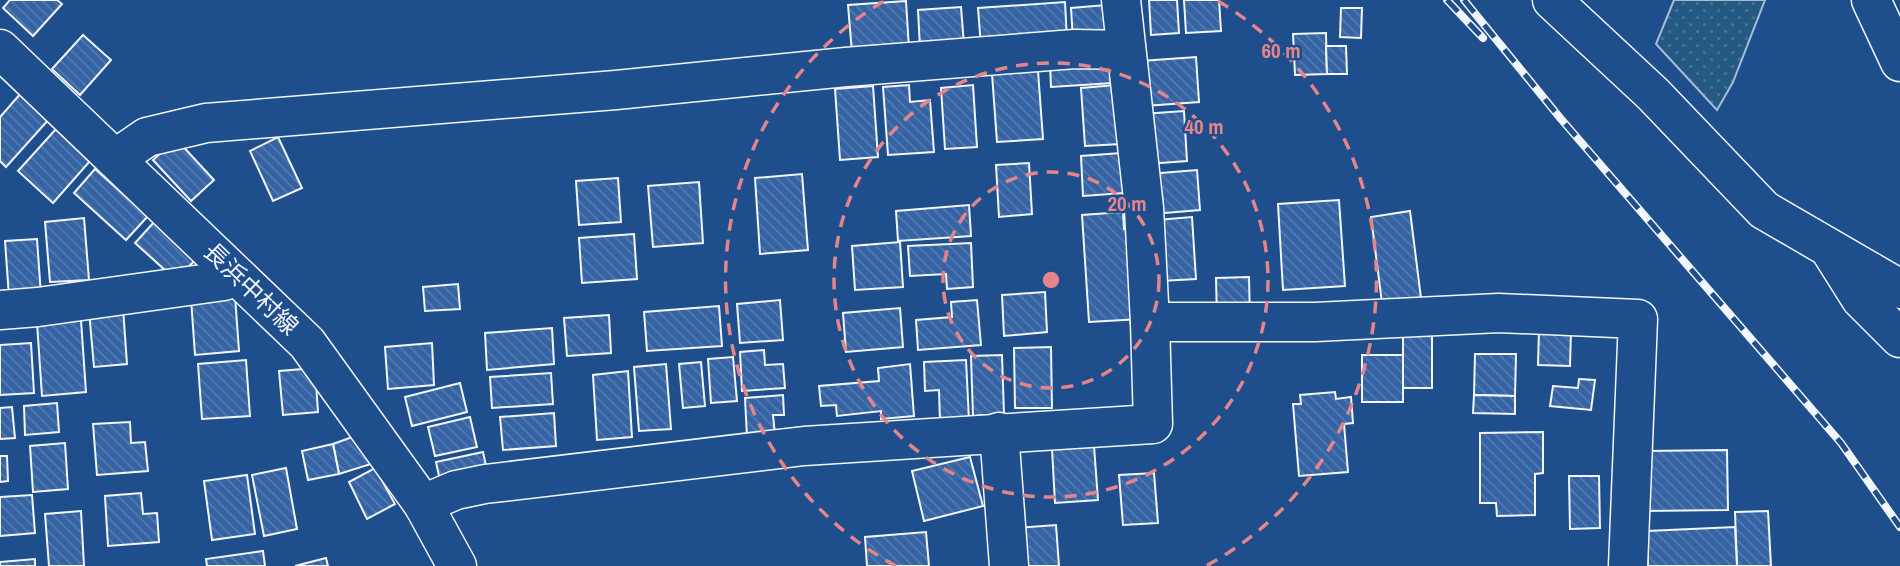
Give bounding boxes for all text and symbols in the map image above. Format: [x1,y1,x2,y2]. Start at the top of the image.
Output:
text: 60 m [1261,36,1301,65]
text: 40 m [1184,112,1224,141]
text: 20 m [1107,189,1147,218]
street label: 長浜中村線 [197,235,306,341]
centre of rings [1039,268,1063,292]

